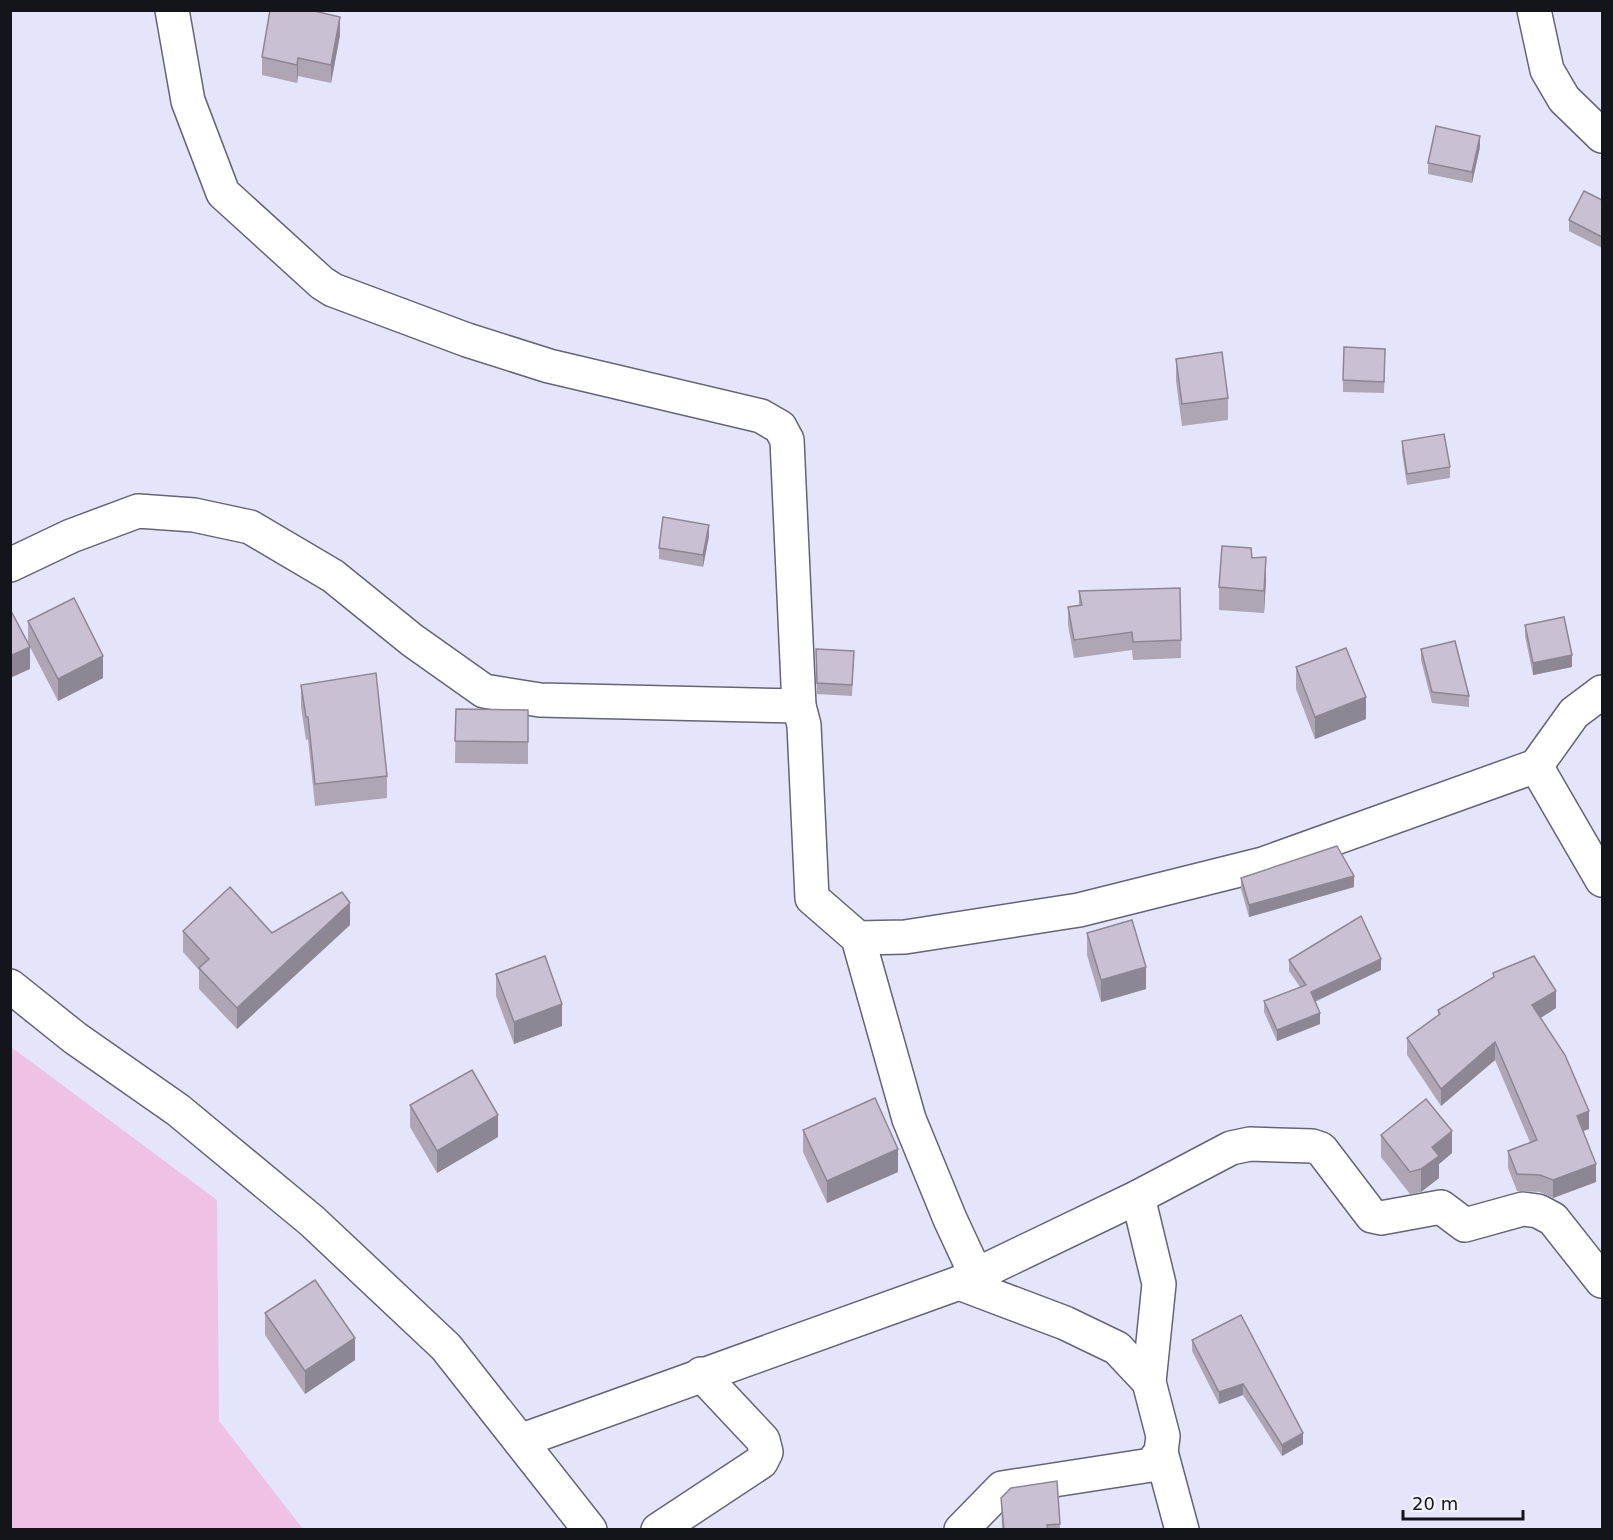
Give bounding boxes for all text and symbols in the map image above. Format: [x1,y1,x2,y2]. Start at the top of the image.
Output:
scale bar [1403,1483,1523,1521]
text: 20 m [1412,1493,1458,1514]

